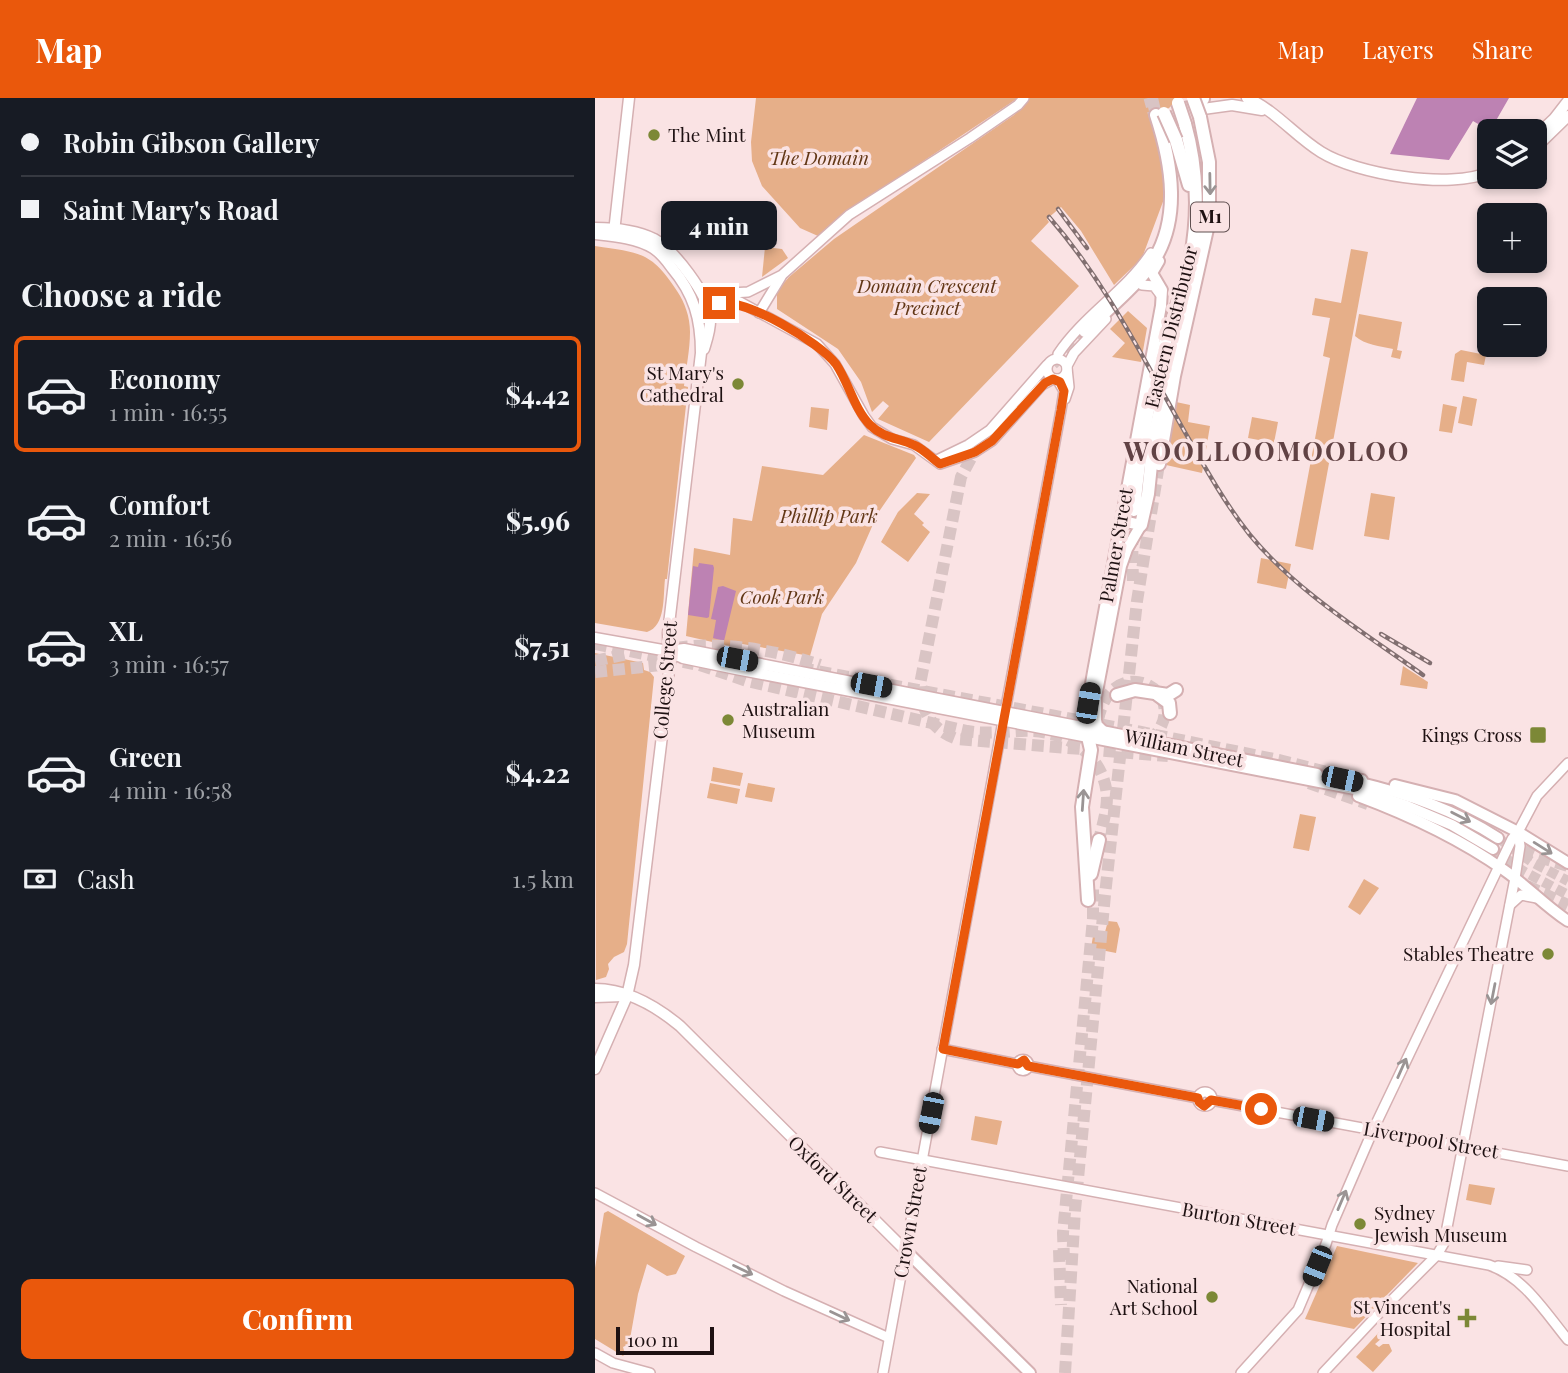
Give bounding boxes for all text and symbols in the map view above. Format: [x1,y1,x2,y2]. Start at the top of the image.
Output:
text: Map [35,27,102,71]
text: Map [1278,33,1324,65]
text: Layers [1362,33,1434,65]
text: Share [1472,33,1533,65]
map controls [1477,119,1547,357]
button: layers [1477,119,1547,189]
place label: The Mint [668,121,746,147]
text: Robin Gibson Gallery [63,125,320,160]
marker: The Mint [646,127,662,143]
park label: The Domain [769,144,869,170]
one-way arrow [1203,172,1217,195]
text: Saint Mary's Road [63,192,279,227]
callout: 4 min [661,202,777,250]
road number: M1 [1191,202,1229,232]
button: + [1477,203,1547,273]
text: 4 min [689,210,749,241]
street label: Eastern Distributor [1137,242,1203,411]
text: Choose a ride [21,272,222,315]
park label: Domain Crescent Precinct [856,272,998,320]
route end [703,287,735,319]
button: − [1477,287,1547,357]
place label: St Mary's Cathedral [640,359,725,407]
text: Economy [109,361,220,396]
icon: car [25,363,88,426]
marker: St Mary's Cathedral [730,376,746,392]
text: $4.42 [505,377,570,412]
text: 1 min · 16:55 [109,396,227,427]
district label: WOOLLOOMOOLOO [1123,433,1410,468]
street label: Palmer Street [1092,485,1138,604]
text: Comfort [109,487,210,522]
icon: car [25,489,88,552]
park label: Phillip Park [779,502,878,528]
text: $5.96 [506,503,570,538]
text: 2 min · 16:56 [109,522,232,553]
park label: Cook Park [740,583,825,609]
text: XL [109,613,143,648]
icon: car [25,615,88,678]
street label: College Street [646,619,682,740]
text: $7.51 [514,629,570,664]
car [715,645,760,673]
text: 3 min · 16:57 [109,648,229,679]
car [849,671,894,699]
car [1075,681,1102,725]
place label: Australian Museum [741,695,830,743]
marker: Australian Museum [720,712,736,728]
place label: Kings Cross [1421,721,1522,747]
street label: William Street [1121,722,1246,772]
marker: Kings Cross [1528,725,1548,745]
text: Green [109,739,182,774]
icon: car [25,741,88,804]
text: $4.22 [505,755,570,790]
car [1320,764,1365,794]
text: 4 min · 16:58 [109,774,233,805]
one-way arrow [1077,789,1090,811]
one-way arrow [1451,811,1471,825]
one-way arrow [1532,842,1552,856]
icon: cash [21,860,59,898]
text: Cash [77,861,135,896]
text: 1.5 km [512,863,574,894]
place label: Stables Theatre [1403,940,1534,966]
marker: Stables Theatre [1540,946,1556,962]
one-way arrow [1486,982,1500,1004]
one-way arrow [1395,1058,1409,1079]
car [917,1090,946,1136]
route start [1245,1093,1277,1125]
car [1291,1105,1336,1133]
street label: Liverpool Street [1362,1114,1501,1164]
street label: Oxford Street [783,1129,884,1228]
street label: Crown Street [886,1164,932,1280]
one-way arrow [1336,1190,1349,1212]
street label: Burton Street [1180,1195,1299,1241]
place label: Sydney Jewish Museum [1373,1199,1508,1247]
one-way arrow [636,1214,657,1228]
marker: Sydney Jewish Museum [1352,1216,1368,1232]
car [1300,1243,1335,1289]
one-way arrow [732,1264,753,1278]
place label: National Art School [1109,1272,1199,1320]
button: Confirm [21,1279,574,1359]
marker: National Art School [1204,1289,1220,1305]
place label: St Vincent's Hospital [1353,1293,1452,1341]
marker: St Vincent's Hospital [1457,1308,1477,1328]
one-way arrow [829,1311,850,1324]
scale bar [616,1324,714,1356]
text: 100 m [627,1326,678,1352]

